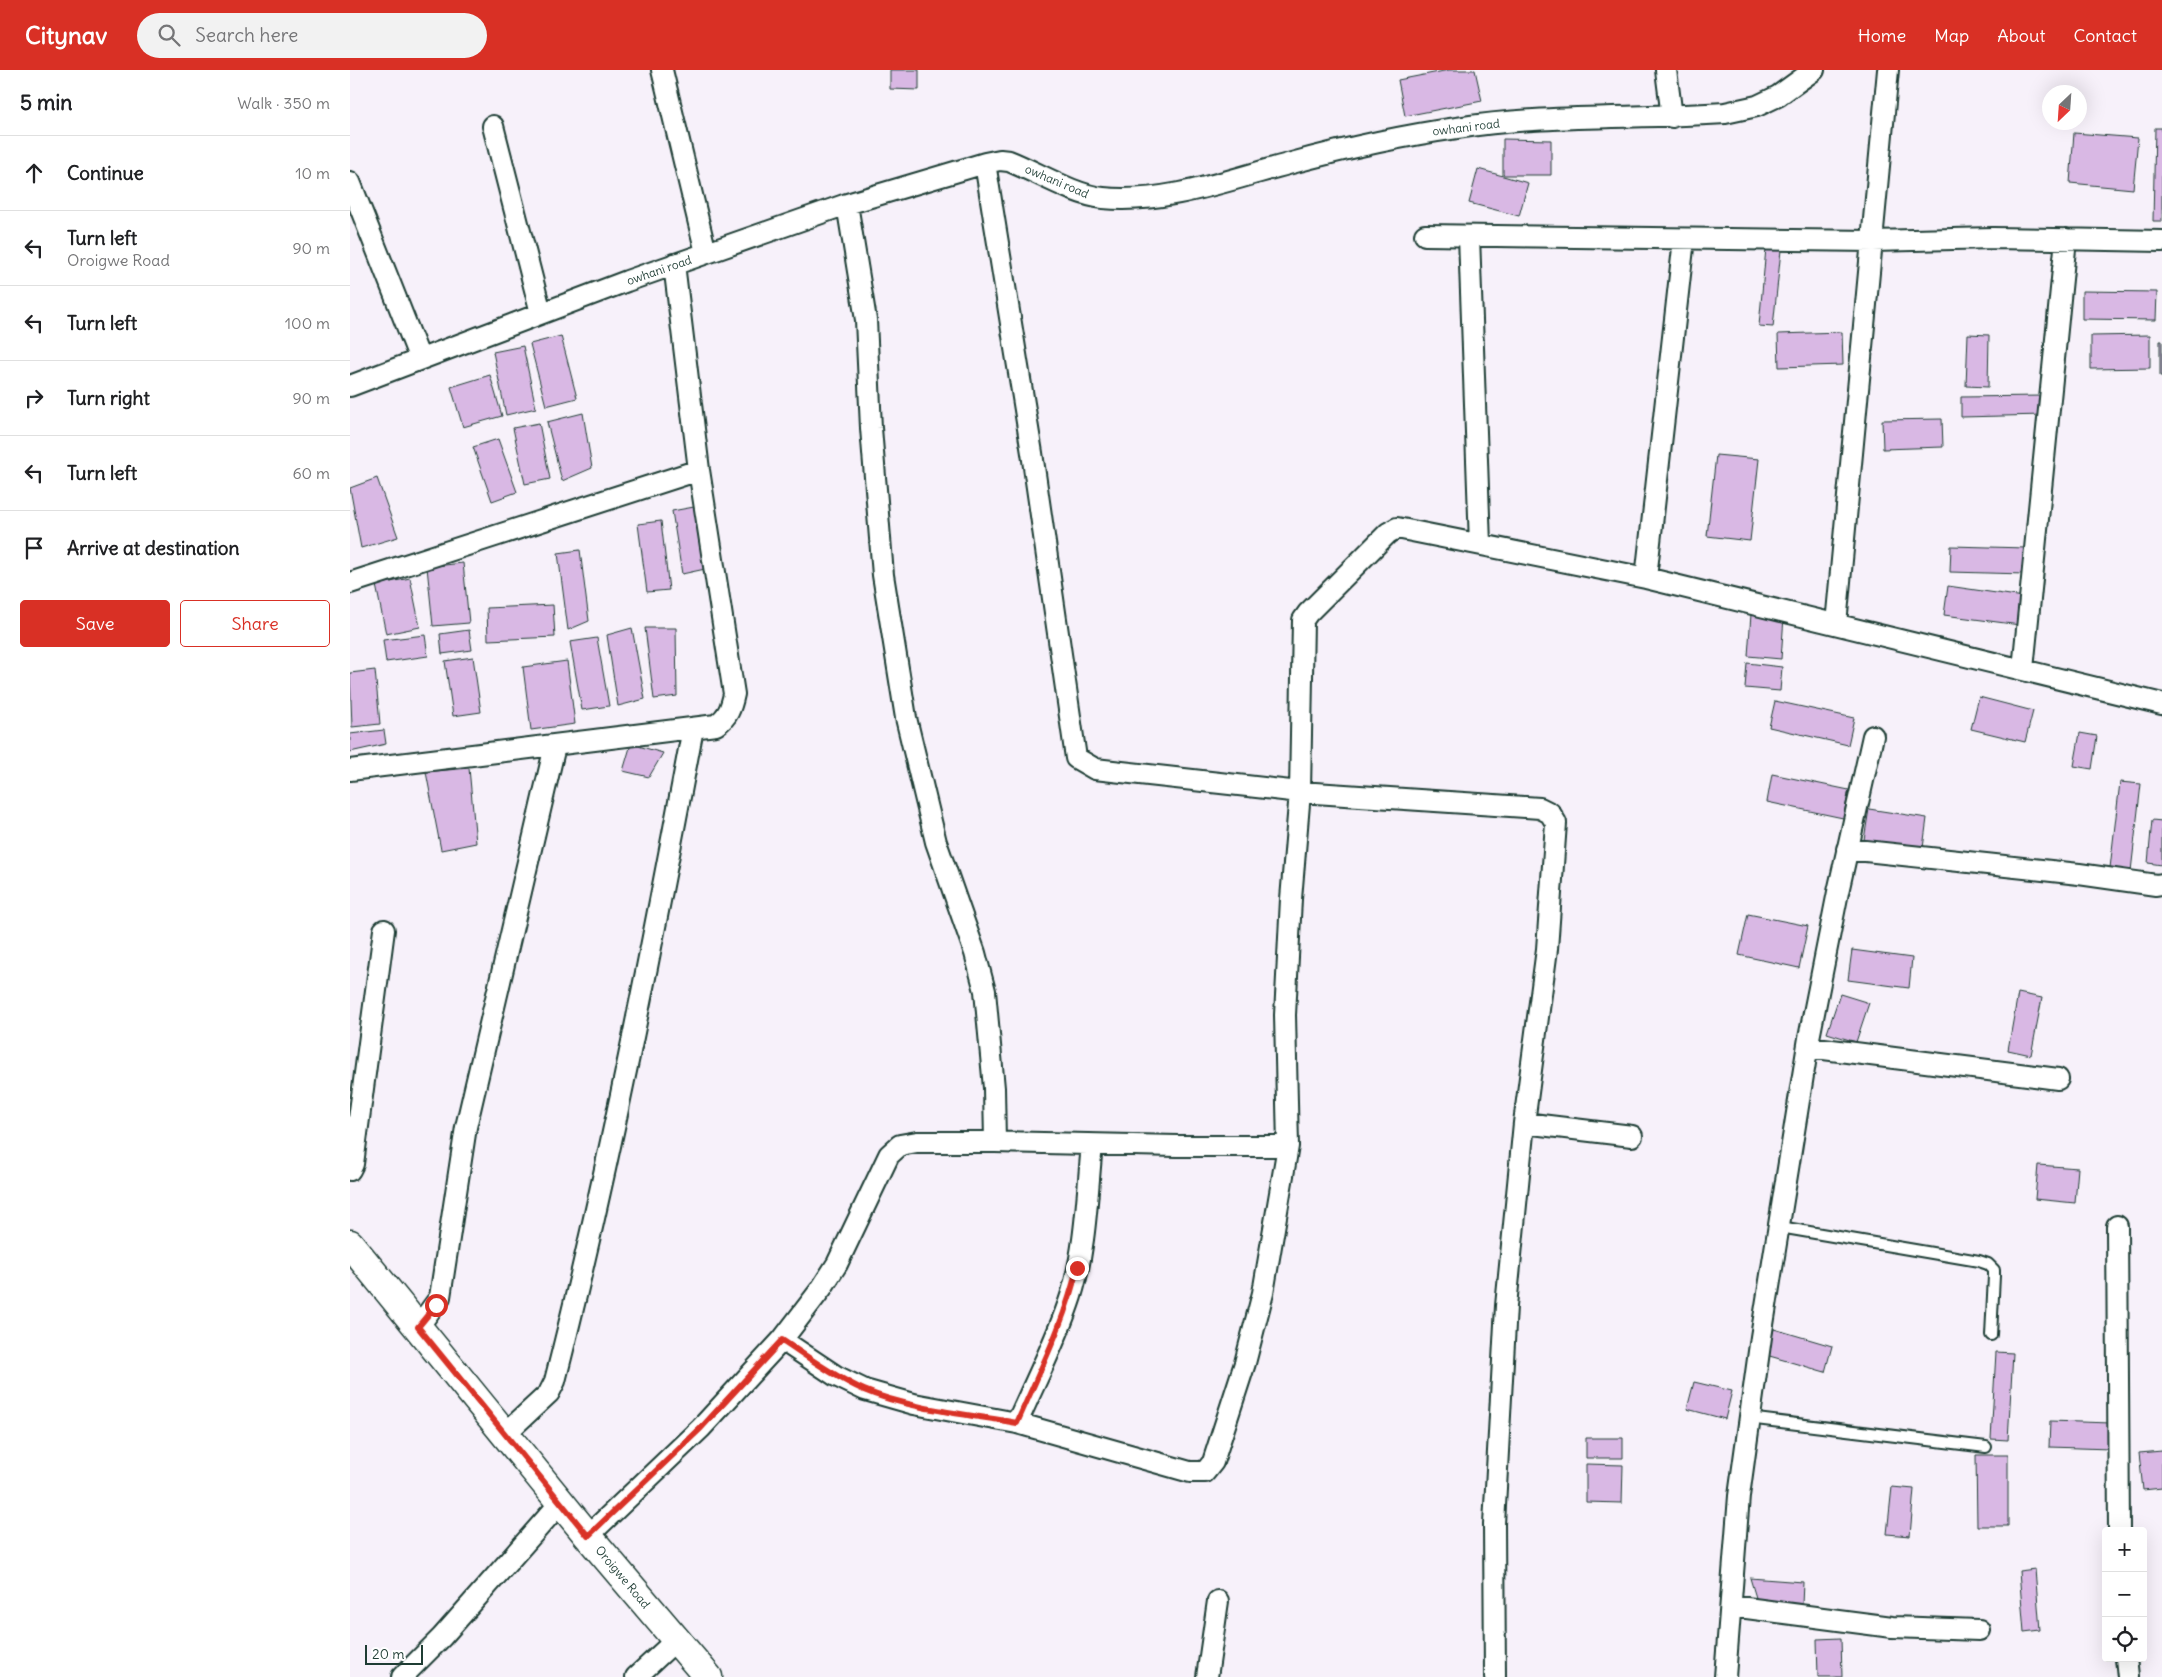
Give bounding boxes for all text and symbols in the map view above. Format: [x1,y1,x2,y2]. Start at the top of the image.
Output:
search box [137,13,487,58]
text: Citynav [25,20,107,50]
icon: search [155,21,183,49]
text: Search here [195,23,298,47]
text: Home [1858,24,1906,47]
text: Map [1934,24,1969,47]
text: About [1997,24,2045,47]
text: Contact [2073,24,2137,47]
north arrow [2042,85,2087,130]
text: 5 min [20,89,72,116]
text: Walk · 350 m [237,93,330,113]
street label: owhani road [1431,115,1501,139]
icon: ahead [20,159,48,187]
text: Continue [67,161,144,185]
street label: owhani road [1023,161,1091,201]
text: 10 m [295,163,330,183]
text: Turn left [67,226,137,250]
icon: left [20,234,48,262]
text: 90 m [292,238,330,258]
text: Oroigwe Road [67,250,170,270]
street label: owhani road [624,252,694,288]
icon: left [20,309,48,337]
text: Turn left [67,311,137,335]
text: 100 m [285,313,330,333]
icon: right [20,384,48,412]
text: Turn right [67,386,150,410]
text: 90 m [292,388,330,408]
icon: left [20,459,48,487]
text: Turn left [67,461,137,485]
text: 60 m [292,463,330,483]
icon: arrive [20,534,48,562]
text: Arrive at destination [67,536,240,560]
button: Save [20,600,170,647]
button: Share [180,600,330,647]
route end [1066,1257,1089,1280]
route start [425,1294,448,1317]
map controls [2102,1527,2147,1662]
button: + [2102,1527,2147,1572]
street label: Oroigwe Road [592,1543,654,1611]
button: − [2102,1572,2147,1617]
button: locate [2102,1617,2147,1662]
scale bar [365,1642,422,1665]
text: 20 m [372,1645,405,1663]

